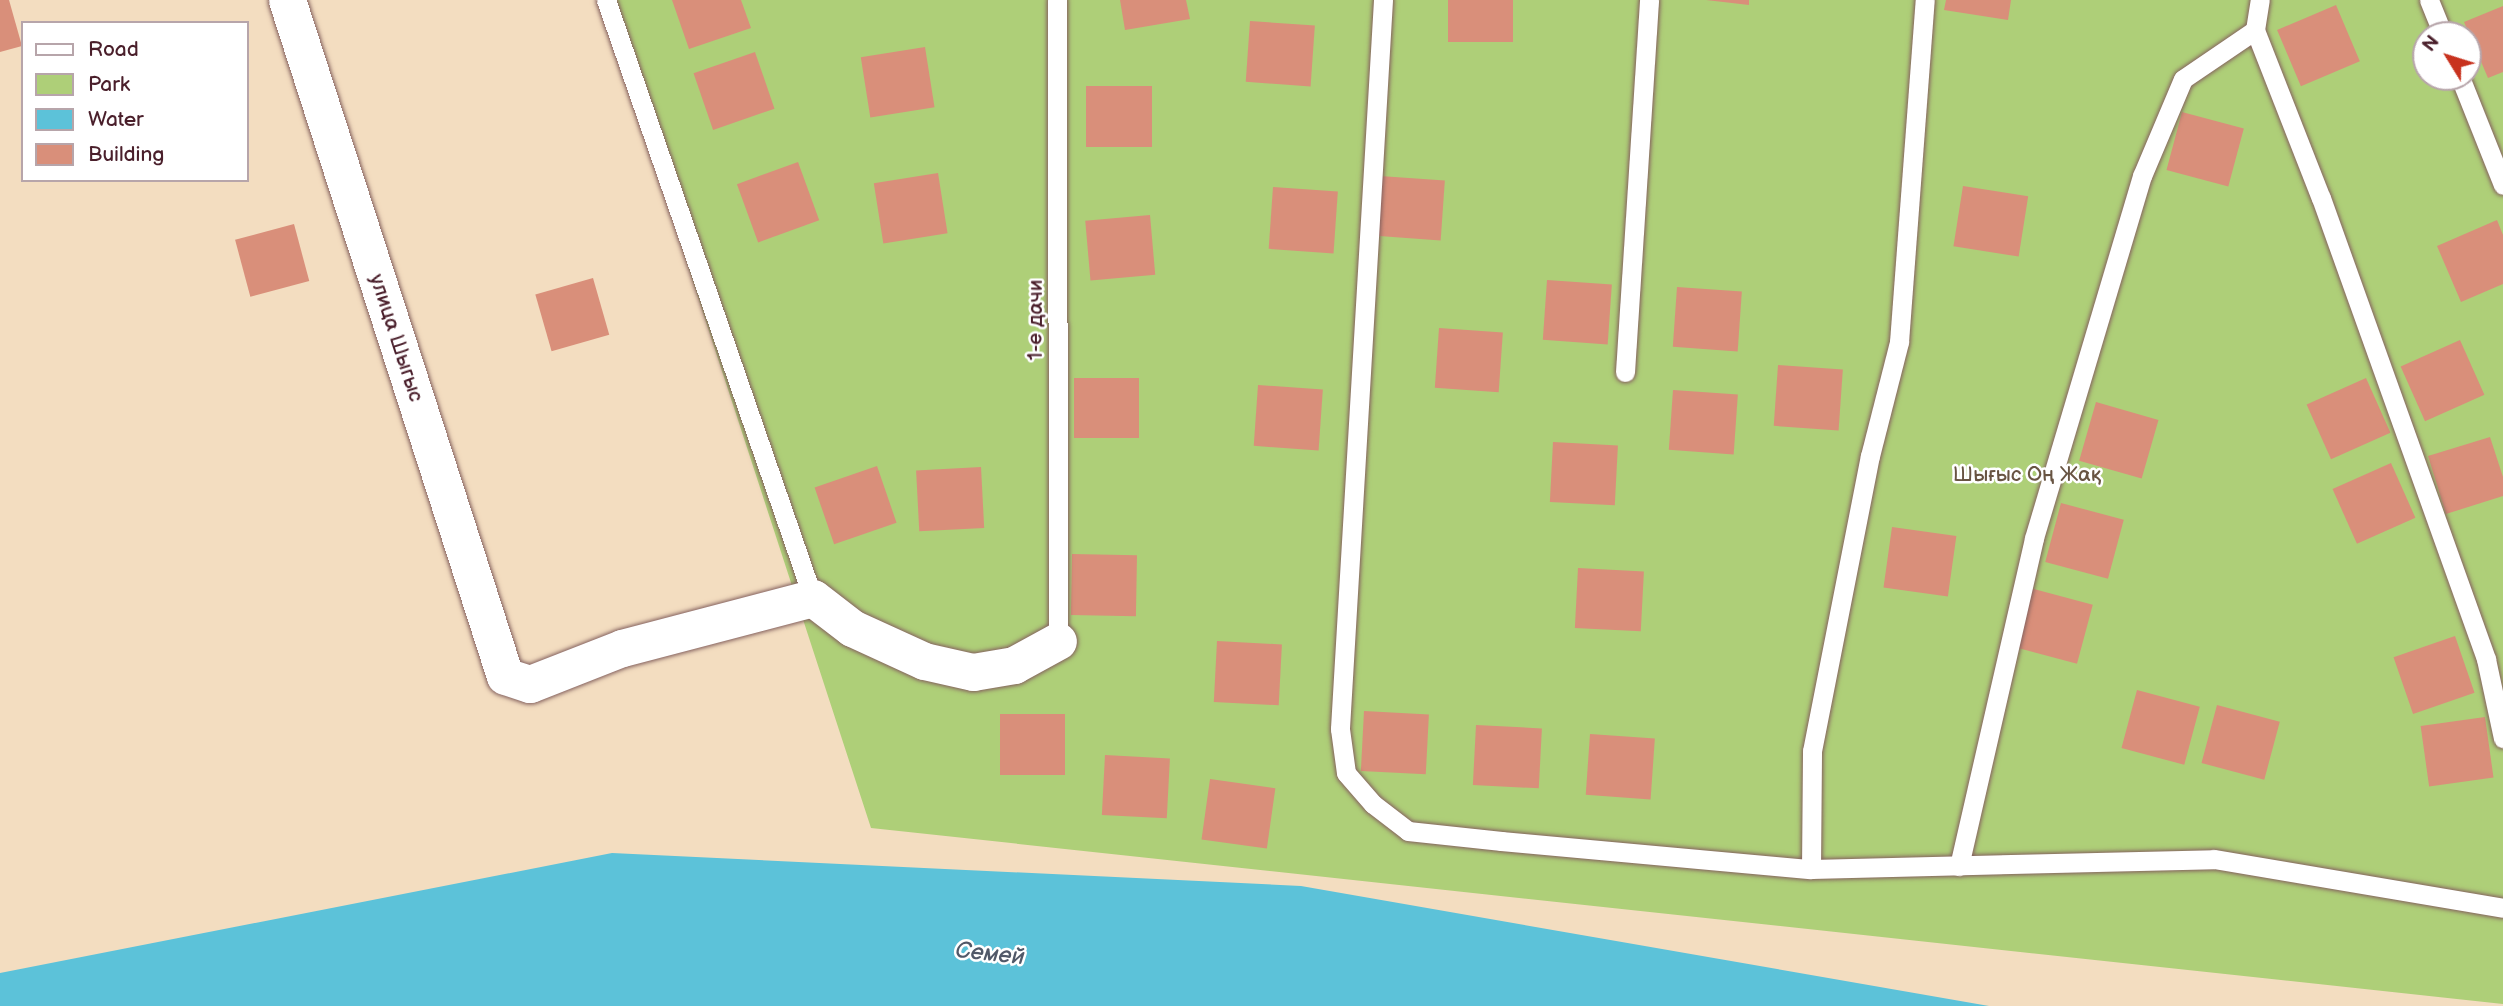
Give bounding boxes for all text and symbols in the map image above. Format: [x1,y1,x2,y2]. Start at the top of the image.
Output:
legend [21,21,248,182]
north arrow [2412,21,2482,91]
text: N [2418,31,2445,57]
text: Road [88,37,139,62]
text: Park [88,72,130,97]
text: Water [88,107,144,132]
text: Building [88,142,164,167]
street label: улица Шыгыс [363,271,429,405]
street label: 1-е дачи [1023,280,1049,360]
park label: Шығыс Оң Жақ [1953,462,2101,488]
water label: Семей [954,937,1026,971]

